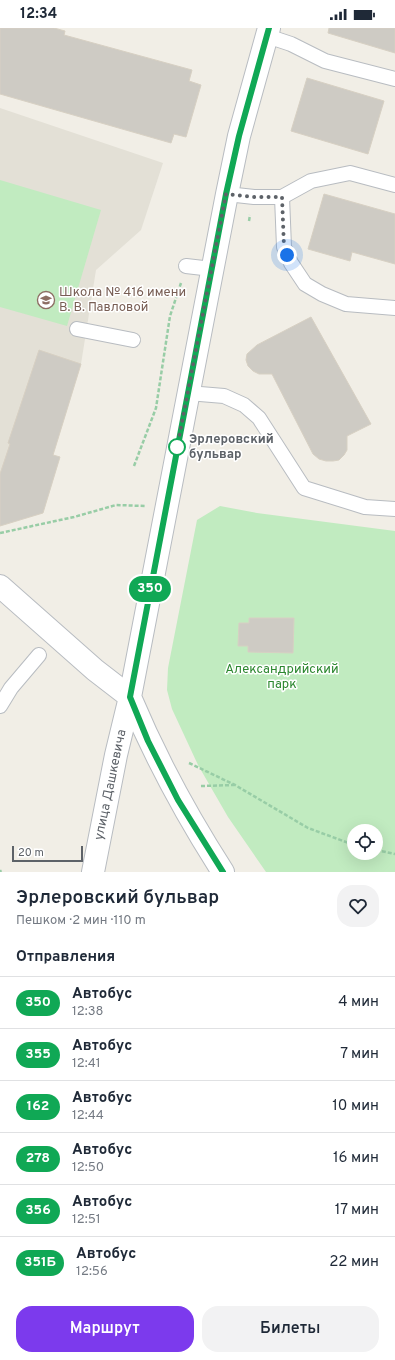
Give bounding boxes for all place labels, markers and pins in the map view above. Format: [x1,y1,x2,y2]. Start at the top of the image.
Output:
place label: Школа № 416 имени В. В. Павловой [59,285,186,316]
school or university icon: Школа № 416 имени В. В. Павловой [36,290,56,310]
place label: Эрлеровский бульвар [189,432,274,463]
marker: Эрлеровский бульвар [168,438,186,456]

